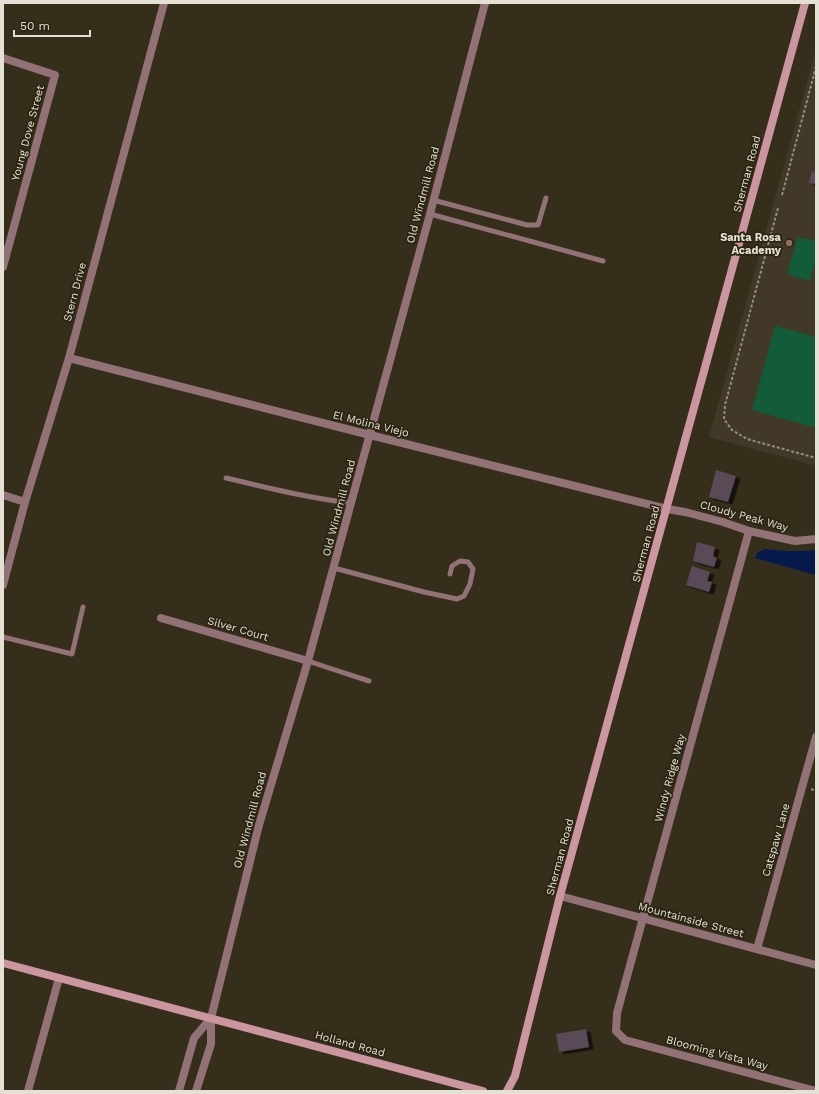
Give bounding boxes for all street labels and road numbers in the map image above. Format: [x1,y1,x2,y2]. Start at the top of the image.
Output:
street label: Young Dove Street [9,83,47,182]
street label: Sherman Road [731,134,763,214]
street label: Old Windmill Road [404,145,442,245]
street label: Stern Drive [61,261,89,323]
street label: El Molina Viejo [332,408,410,440]
street label: Old Windmill Road [320,458,358,558]
street label: Cloudy Peak Way [698,498,790,534]
street label: Sherman Road [630,504,662,584]
street label: Silver Court [206,614,270,644]
street label: Windy Ridge Way [652,732,688,824]
street label: Old Windmill Road [231,770,269,870]
street label: Catspaw Lane [759,802,793,878]
street label: Sherman Road [544,817,576,897]
street label: Mountainside Street [637,900,746,940]
street label: Holland Road [314,1028,386,1060]
street label: Blooming Vista Way [665,1033,770,1073]

